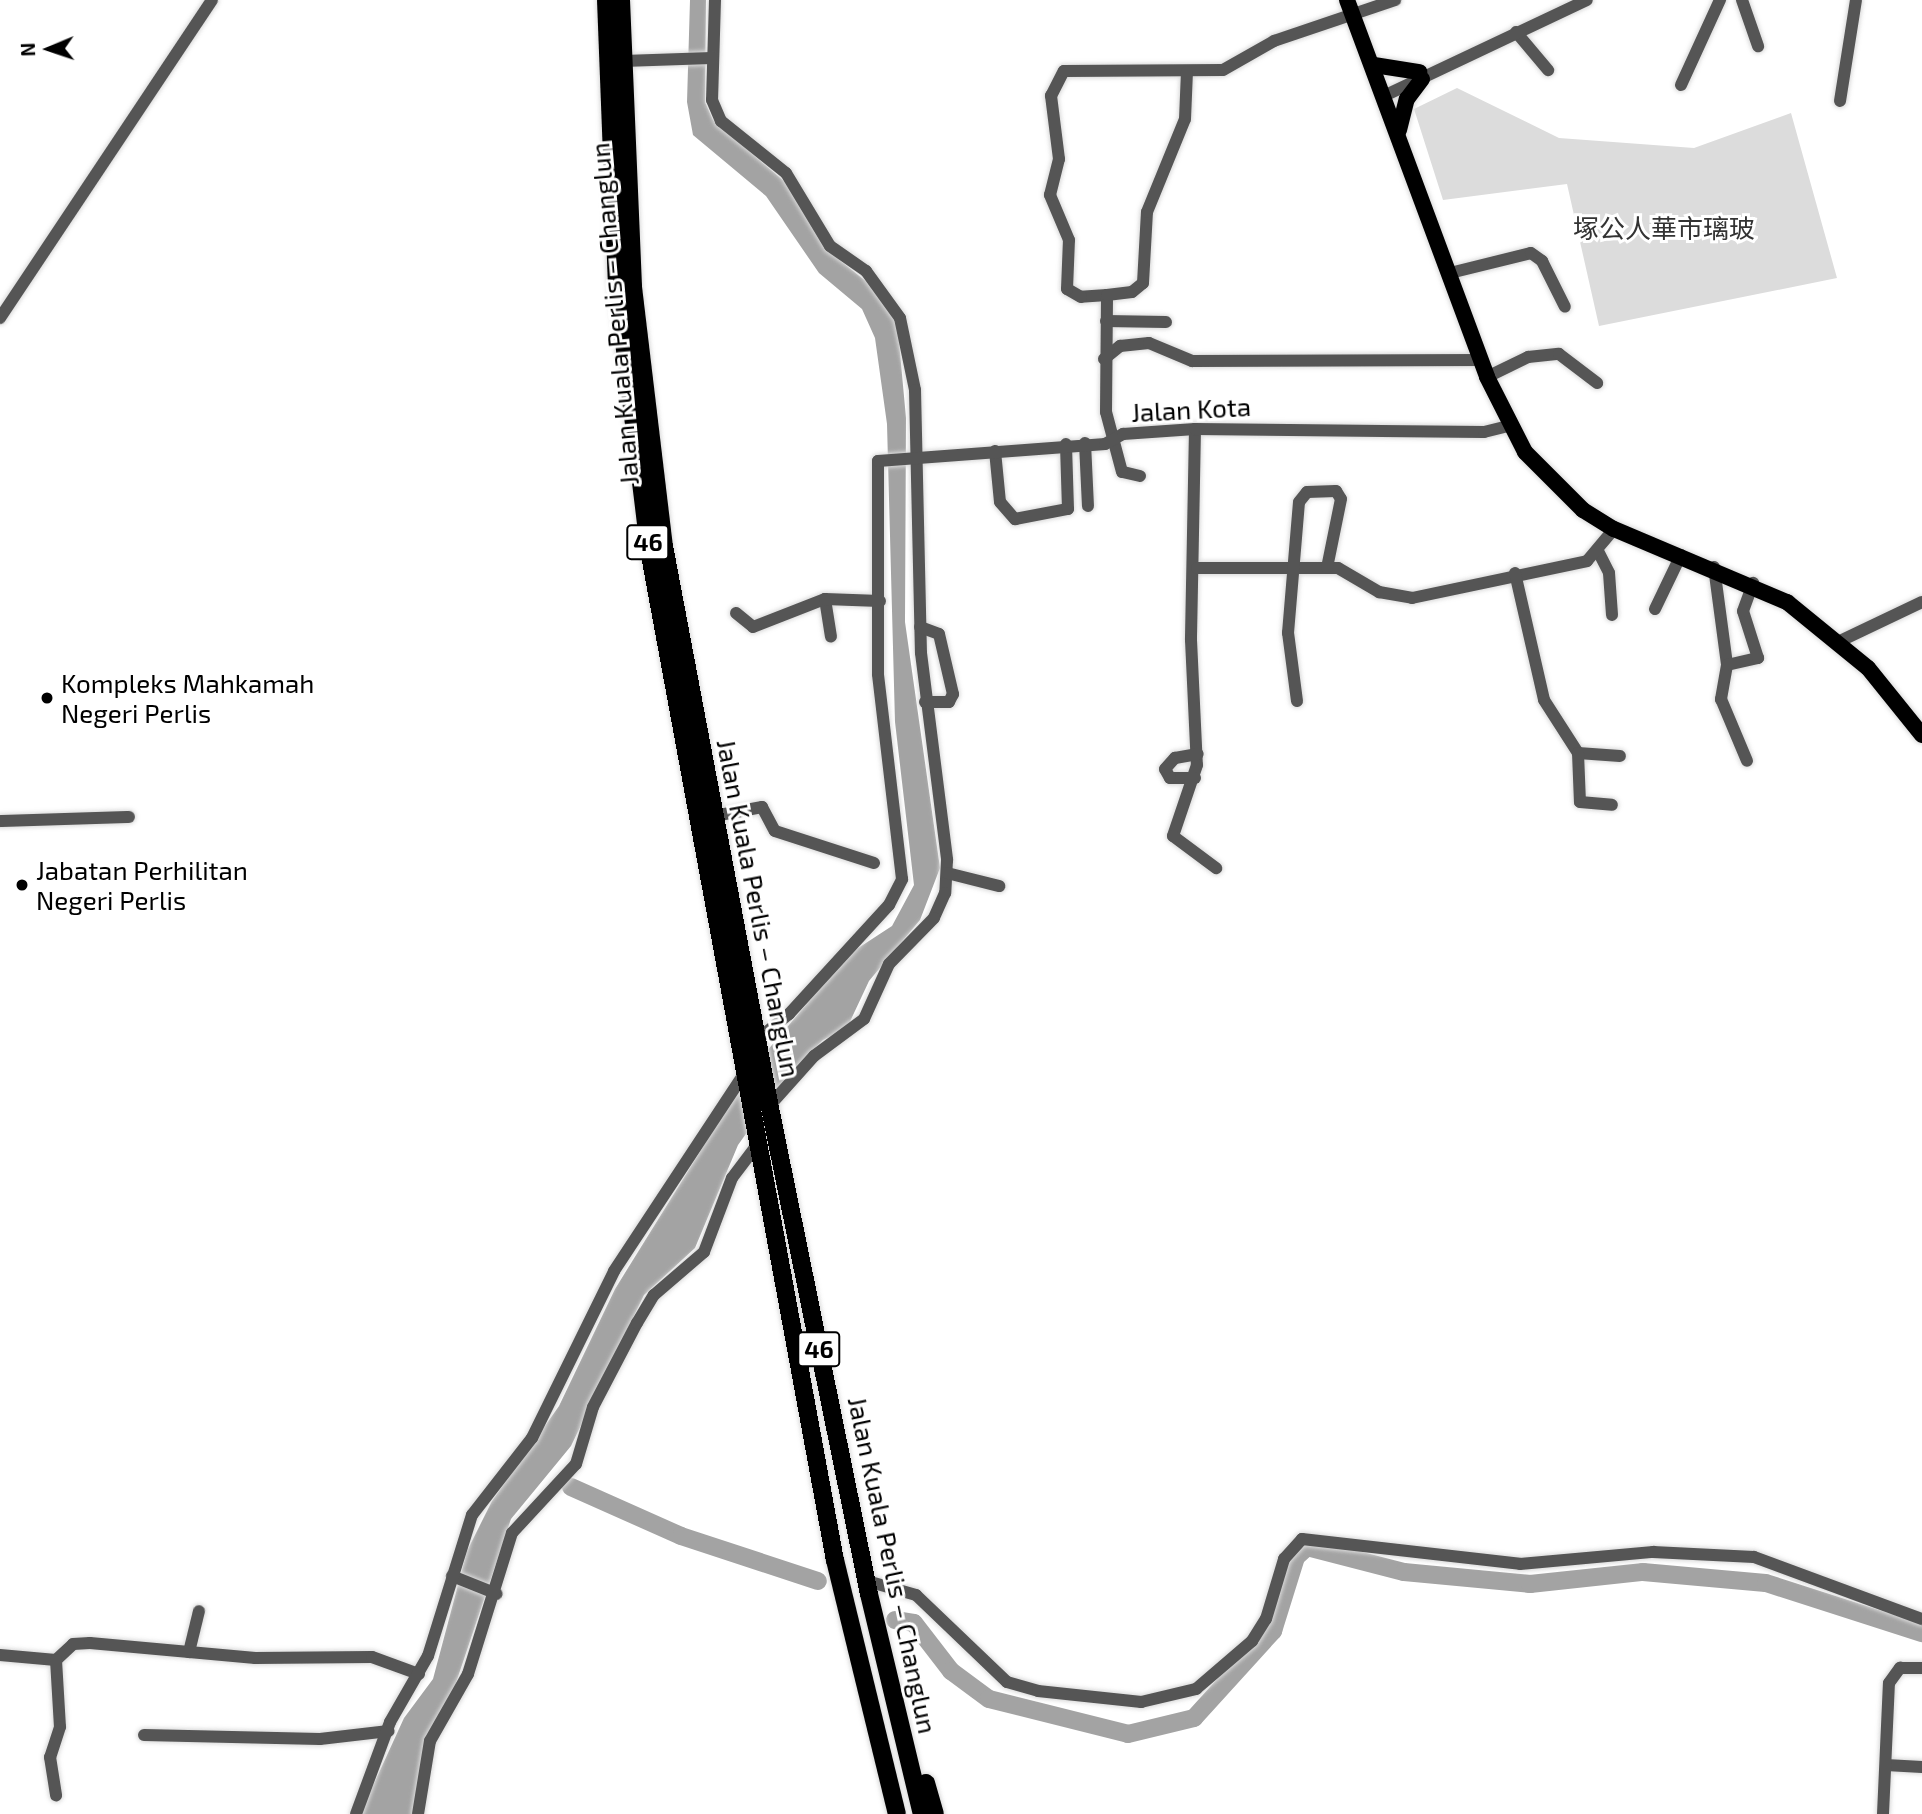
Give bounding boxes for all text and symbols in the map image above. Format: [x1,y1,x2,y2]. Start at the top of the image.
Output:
north arrow [14,14,84,84]
text: N [16,42,39,57]
street label: Jalan Kuala Perlis – Changlun [583,142,645,486]
park label: 塚公人華市璃玻 [1573,212,1755,244]
street label: Jalan Kota [1130,390,1252,428]
road number: 46 [625,522,671,562]
place label: Kompleks Mahkamah Negeri Perlis [61,667,314,728]
marker: Kompleks Mahkamah Negeri Perlis [39,690,55,706]
street label: Jalan Kuala Perlis – Changlun [711,736,807,1080]
place label: Jabatan Perhilitan Negeri Perlis [36,854,248,916]
marker: Jabatan Perhilitan Negeri Perlis [14,877,30,893]
road number: 46 [796,1329,842,1370]
street label: Jalan Kuala Perlis – Changlun [842,1394,944,1736]

